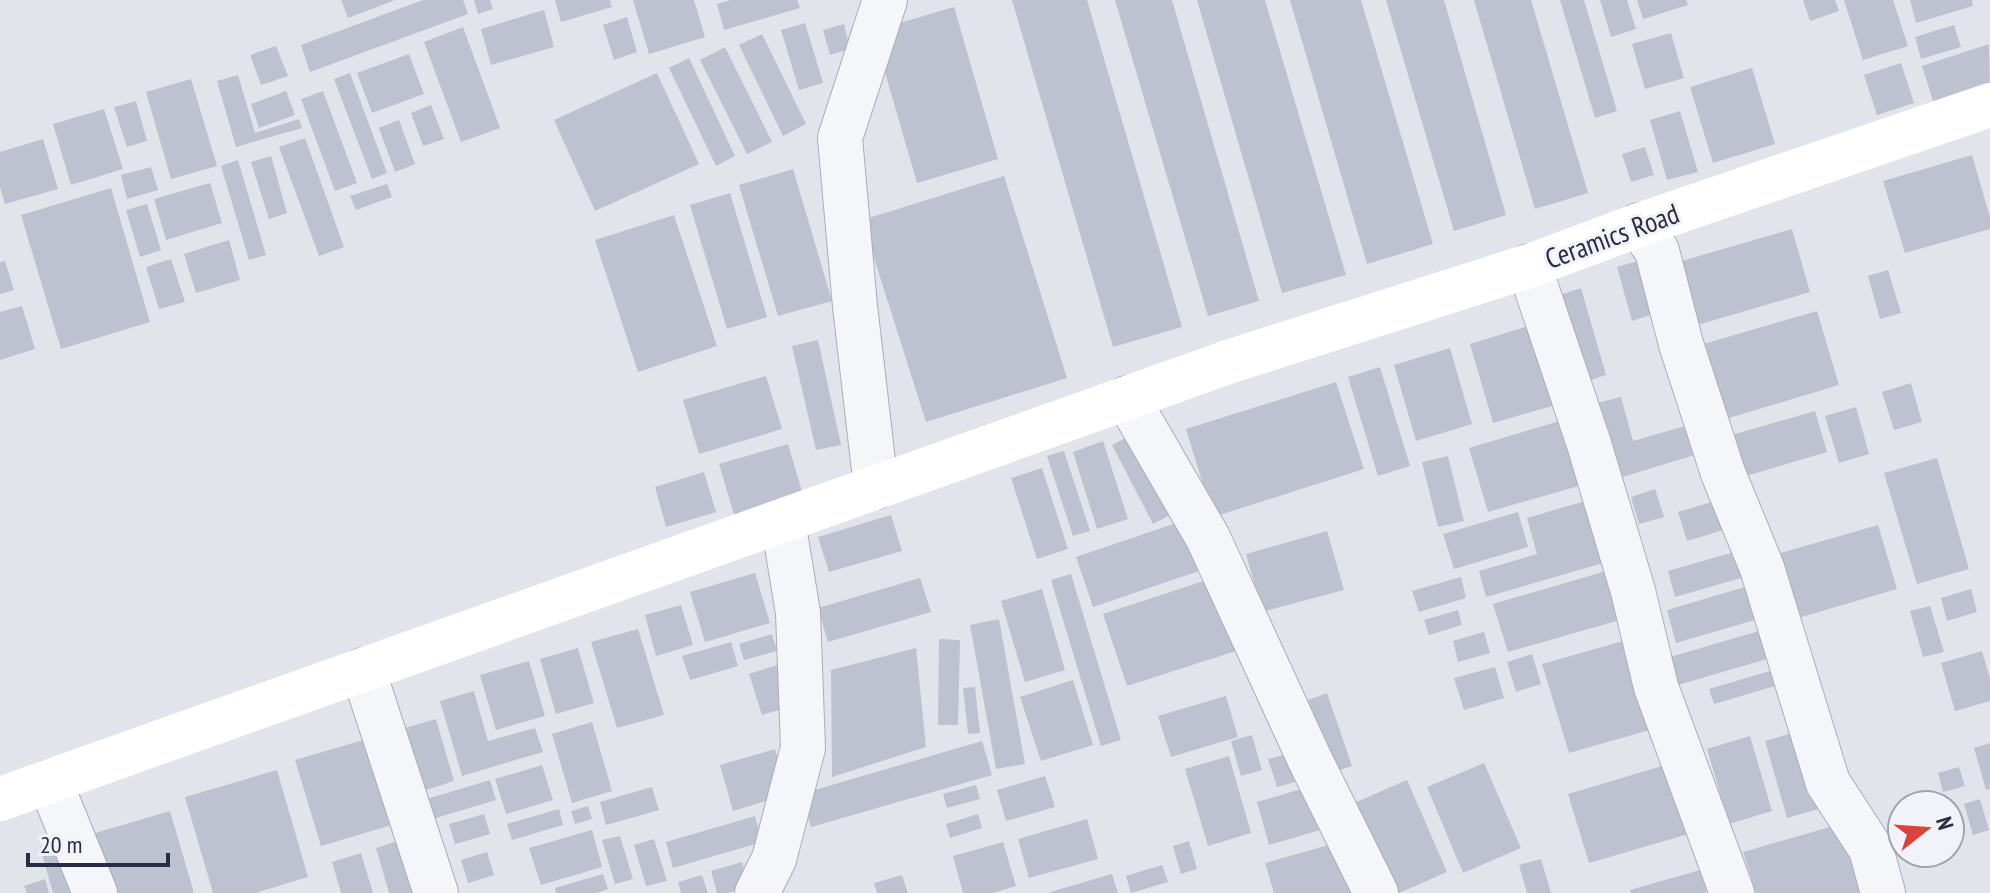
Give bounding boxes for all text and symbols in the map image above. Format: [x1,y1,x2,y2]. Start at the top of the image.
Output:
street label: Ceramics Road [1540,194,1684,277]
north arrow [1886,789,1966,869]
text: N [1930,813,1960,833]
scale bar [28,817,168,867]
text: 20 m [40,829,82,860]

